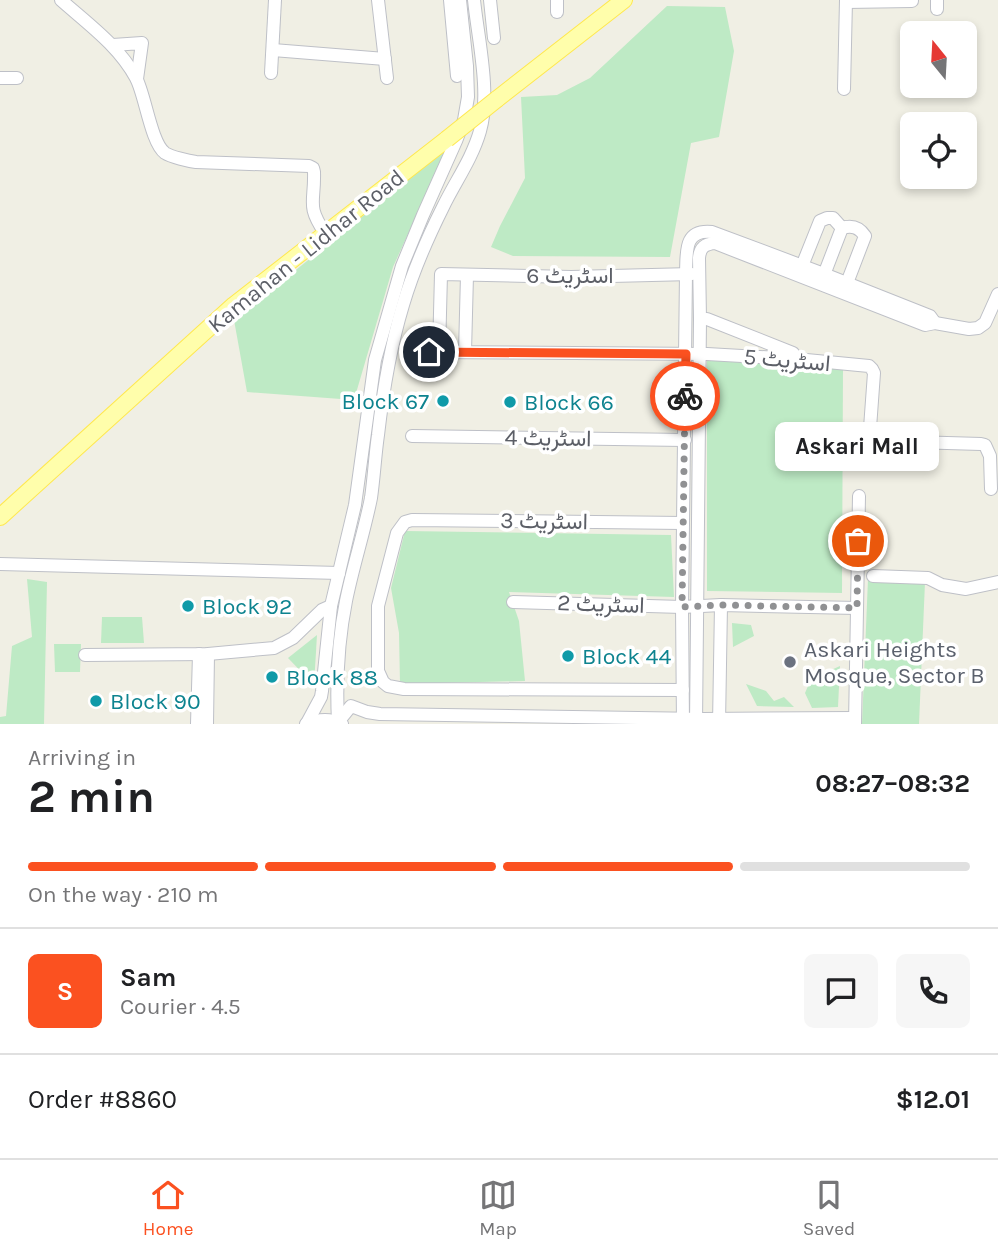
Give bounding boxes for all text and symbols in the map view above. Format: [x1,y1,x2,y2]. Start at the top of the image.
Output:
north arrow [900,21,976,98]
map controls [900,21,977,189]
button: locate [900,112,977,189]
street label: Kamahan - Lidhar Road [202,164,410,338]
street label: اسٹریٹ 6 [526,262,614,290]
pin [399,322,459,382]
icon: home [410,333,448,371]
street label: اسٹریٹ 5 [742,343,832,378]
courier [650,361,720,431]
icon: bike [666,377,704,415]
place label: Block 67 [341,388,429,415]
place label: Block 66 [524,389,614,416]
marker: Block 67 [435,393,451,409]
marker: Block 66 [502,394,518,410]
callout: Askari Mall [776,422,940,471]
street label: اسٹریٹ 4 [504,424,592,453]
text: Askari Mall [795,433,919,460]
street label: اسٹریٹ 3 [500,507,588,536]
pin [828,511,888,571]
icon: bag [839,522,877,560]
street label: اسٹریٹ 2 [557,589,645,620]
place label: Block 92 [202,593,292,620]
marker: Block 92 [180,598,196,614]
place label: Askari Heights Mosque, Sector B [804,636,984,689]
place label: Block 44 [582,643,671,670]
marker: Block 44 [560,648,576,664]
marker: Askari Heights Mosque, Sector B [782,654,798,670]
place label: Block 88 [286,664,378,691]
marker: Block 88 [264,669,280,685]
place label: Block 90 [110,688,201,715]
marker: Block 90 [88,693,104,709]
text: Arriving in [28,744,136,771]
text: 08:27–08:32 [815,768,970,799]
text: 2 min [28,770,155,824]
text: On the way · 210 m [28,881,219,908]
button: chat [804,954,878,1028]
button: phone [896,954,970,1028]
text: Sam [120,962,176,993]
text: S [57,976,73,1007]
text: Courier · 4.5 [120,993,241,1020]
text: Order #8860 [28,1084,177,1115]
text: $12.01 [896,1084,970,1115]
tab: Home [143,1176,193,1240]
tab: Map [479,1176,517,1240]
tab: Saved [803,1176,855,1240]

